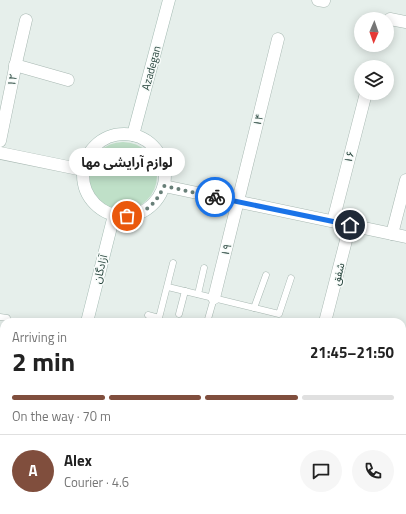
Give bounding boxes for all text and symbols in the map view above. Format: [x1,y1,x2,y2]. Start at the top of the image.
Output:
north arrow [354,12,394,52]
map controls [354,12,394,100]
street label: Azadegan [137,44,165,92]
button: layers [354,60,394,100]
street label: ۱۲ [3,72,21,88]
street label: ۱۴ [249,112,267,128]
callout: لوازم آرایشی مها [69,148,185,176]
street label: ۱۶ [340,149,358,165]
text: لوازم آرایشی مها [81,152,173,172]
courier [195,177,235,217]
icon: bike [204,186,226,208]
pin [110,199,144,233]
icon: bag [116,205,138,227]
pin [333,208,367,242]
icon: home [339,214,361,236]
street label: ۱۹ [217,242,235,258]
street label: آزادگان [89,252,112,285]
street label: شفق [327,261,349,287]
text: Arriving in [12,327,67,347]
text: 21:45–21:50 [310,341,394,364]
text: 2 min [12,342,75,381]
text: On the way · 70 m [12,406,111,426]
text: Alex [64,449,92,472]
button: chat [300,450,342,492]
button: phone [352,450,394,492]
text: A [28,459,38,482]
text: Courier · 4.6 [64,472,129,492]

